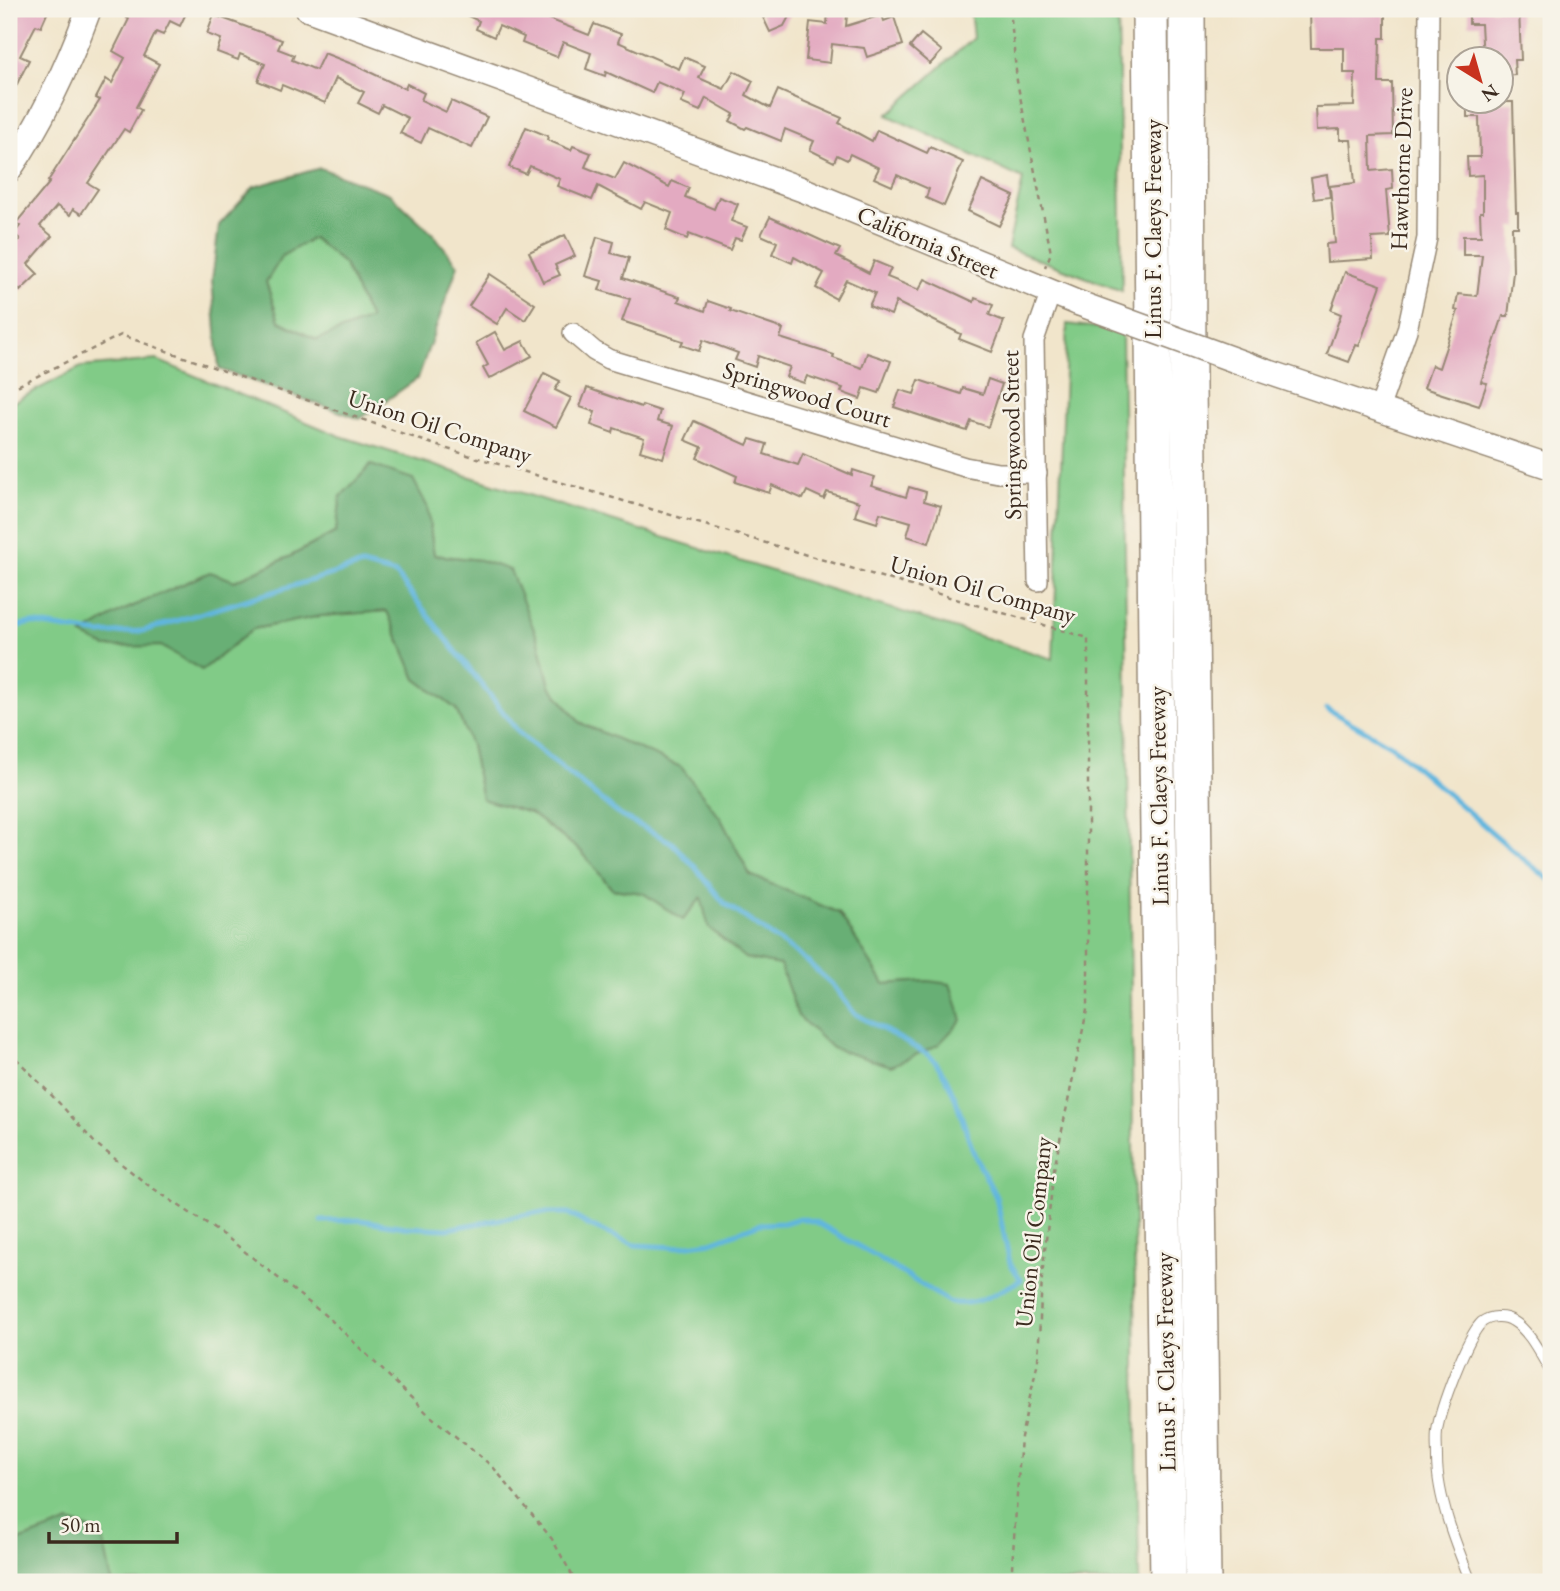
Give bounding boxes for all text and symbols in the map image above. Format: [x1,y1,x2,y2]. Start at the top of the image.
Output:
north arrow [1444,46,1514,116]
text: N [1476,79,1504,108]
street label: Hawthorne Drive [1383,87,1419,251]
street label: Linus F. Claeys Freeway [1137,119,1168,339]
street label: California Street [853,198,1004,286]
street label: Springwood Street [994,349,1028,520]
street label: Springwood Court [719,354,895,434]
street label: Union Oil Company [344,382,536,471]
street label: Union Oil Company [887,548,1080,630]
street label: Linus F. Claeys Freeway [1141,685,1175,906]
street label: Union Oil Company [1008,1135,1058,1329]
street label: Linus F. Claeys Freeway [1148,1251,1182,1472]
scale bar [49,1500,177,1544]
text: 50 m [60,1511,101,1538]

